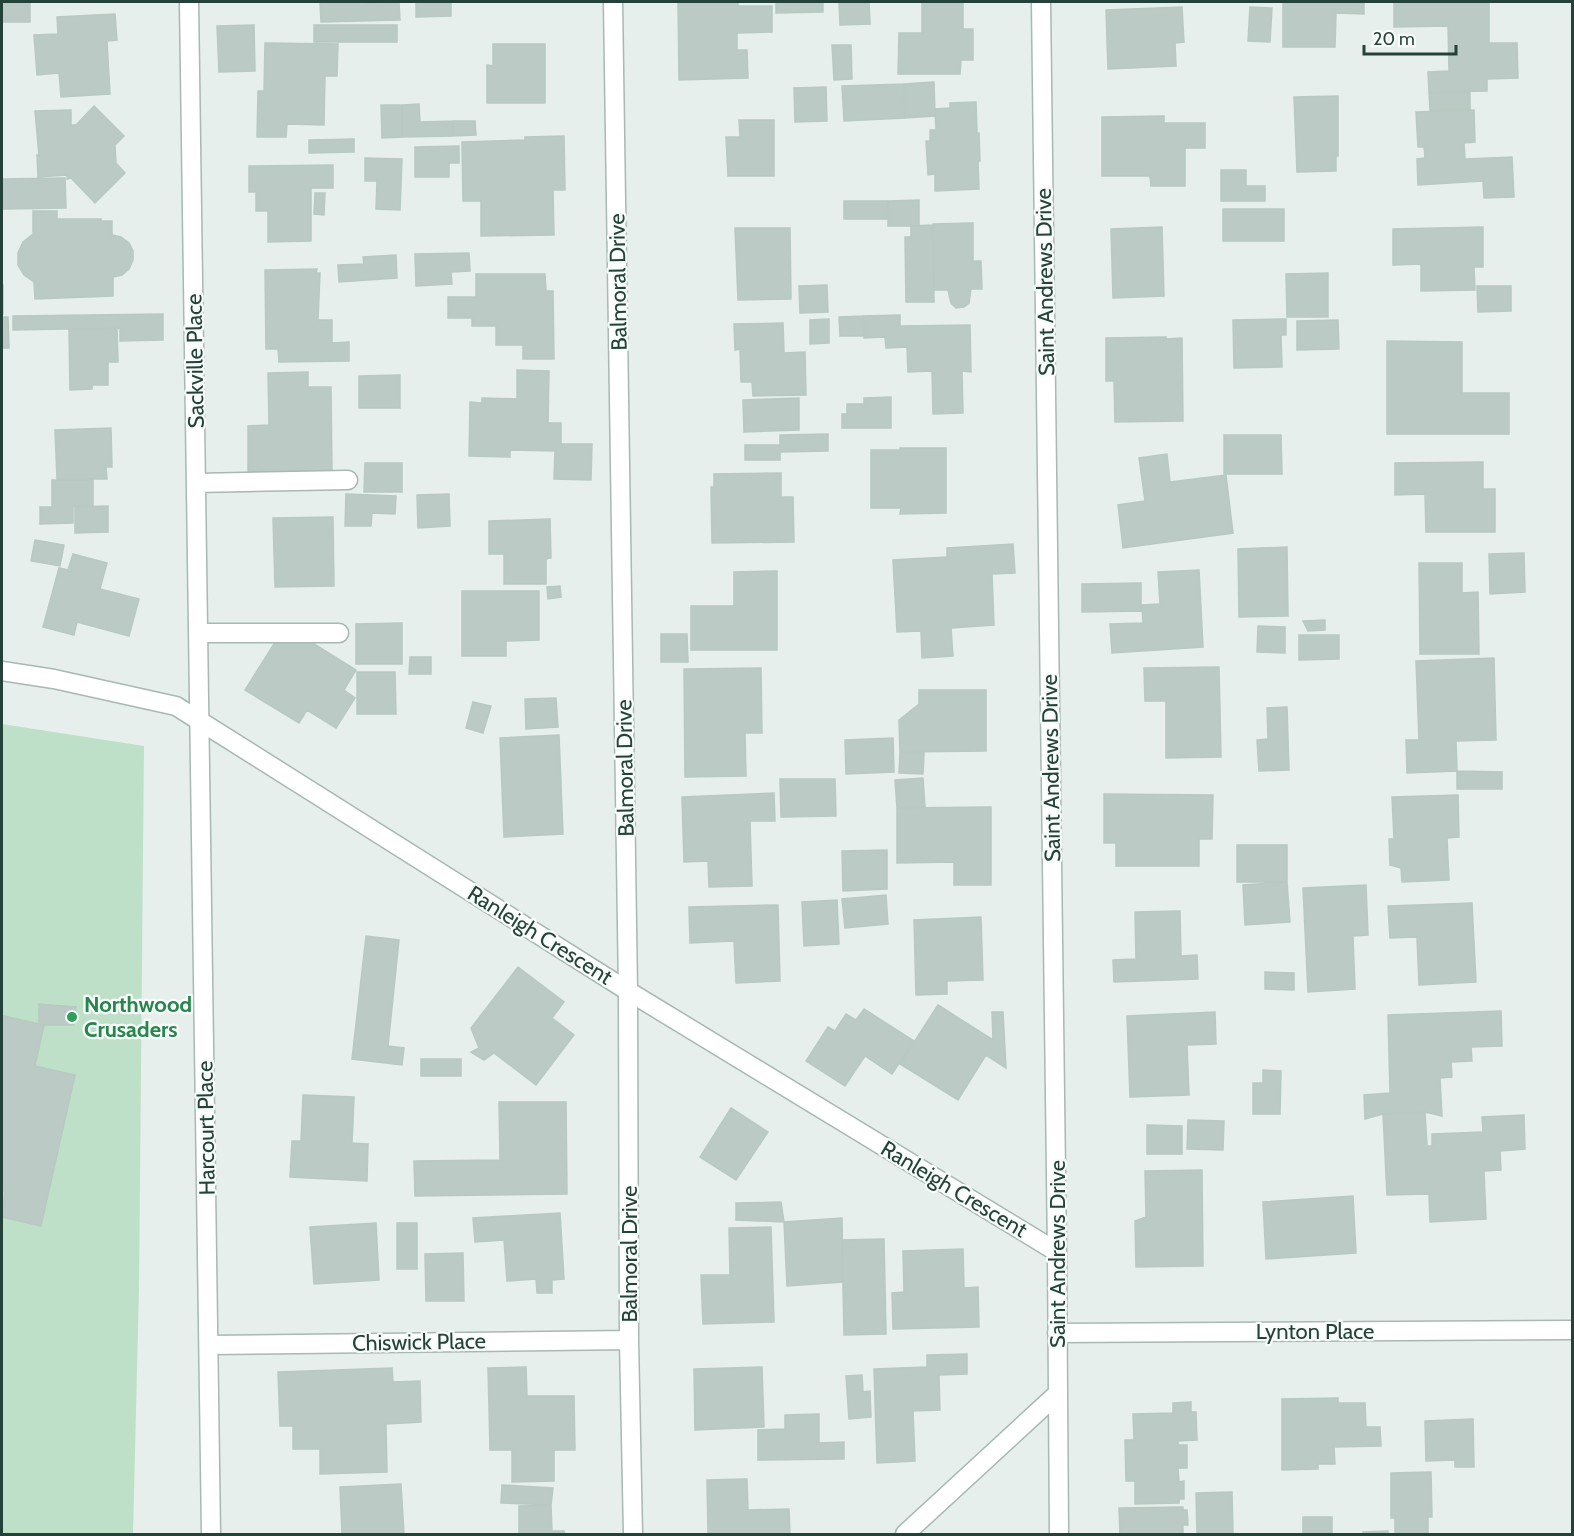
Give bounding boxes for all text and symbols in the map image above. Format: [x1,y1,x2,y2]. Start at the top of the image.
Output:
scale bar [1364,18,1456,56]
text: 20 m [1373,28,1415,50]
street label: Saint Andrews Drive [1030,188,1060,376]
street label: Balmoral Drive [603,213,633,351]
street label: Sackville Place [180,293,210,429]
street label: Saint Andrews Drive [1036,674,1066,862]
street label: Balmoral Drive [610,699,640,837]
street label: Ranleigh Crescent [462,880,618,991]
place label: Northwood Crusaders [84,991,192,1043]
marker: Northwood Crusaders [65,1010,79,1024]
street label: Harcourt Place [191,1060,221,1196]
street label: Ranleigh Crescent [876,1135,1033,1244]
street label: Saint Andrews Drive [1044,1160,1071,1348]
street label: Balmoral Drive [616,1185,643,1323]
street label: Lynton Place [1256,1318,1374,1345]
street label: Chiswick Place [352,1327,486,1357]

